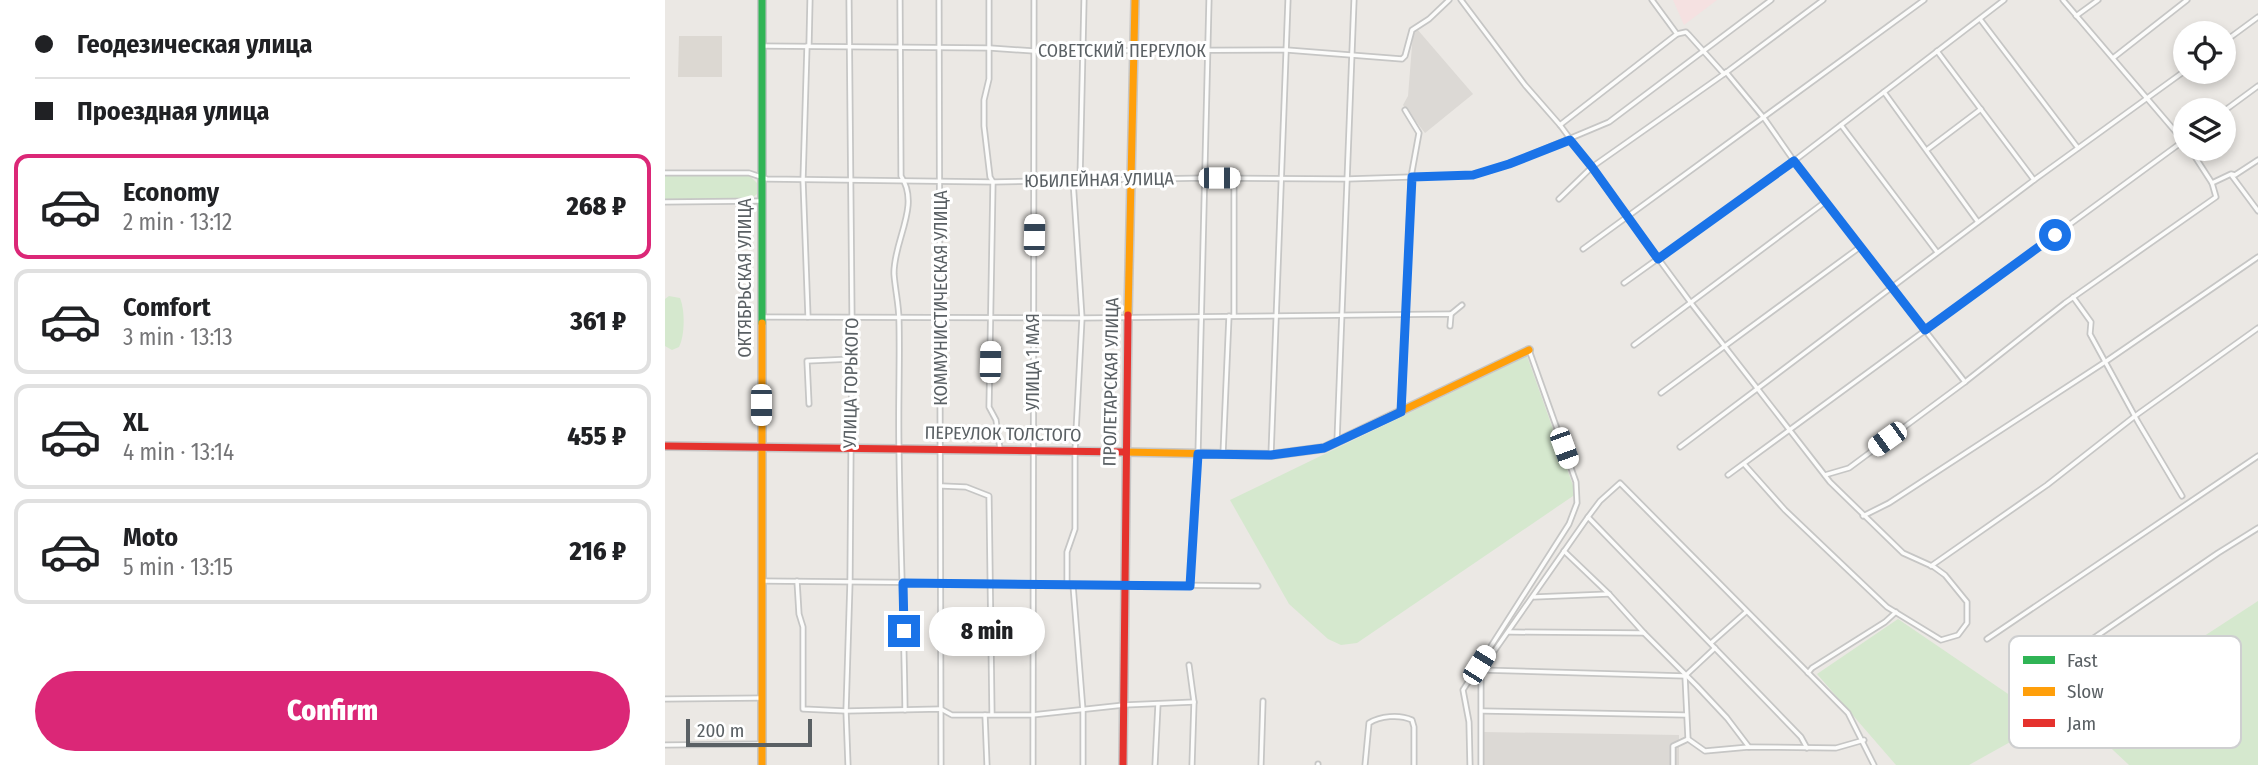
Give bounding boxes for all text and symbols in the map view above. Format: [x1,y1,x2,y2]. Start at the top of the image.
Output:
map controls [2173,21,2236,161]
button: locate [2173,21,2236,84]
text: Геодезическая улица [77,29,312,60]
street label: СОВЕТСКИЙ ПЕРЕУЛОК [1038,40,1206,62]
text: Проездная улица [77,96,269,127]
button: layers [2173,98,2236,161]
street label: ЮБИЛЕЙНАЯ УЛИЦА [1024,168,1175,192]
car [1199,168,1241,189]
icon: car [39,175,102,238]
text: Economy [123,177,219,208]
street label: КОММУНИСТИЧЕСКАЯ УЛИЦА [930,190,952,406]
text: 268 ₽ [566,191,626,222]
street label: ОКТЯБРЬСКАЯ УЛИЦА [734,198,756,358]
text: 2 min · 13:12 [123,208,232,236]
car [1024,214,1045,256]
route start [2039,219,2071,251]
icon: car [39,290,102,353]
text: Comfort [123,292,211,323]
street label: ПРОЛЕТАРСКАЯ УЛИЦА [1099,297,1123,467]
text: 361 ₽ [570,306,626,337]
street label: УЛИЦА 1 МАЯ [1022,313,1044,412]
street label: УЛИЦА ГОРЬКОГО [839,317,863,450]
text: 3 min · 13:13 [123,323,233,351]
car [980,341,1001,383]
car [751,384,772,426]
icon: car [39,405,102,468]
text: XL [123,407,149,438]
car [1864,418,1911,460]
text: 455 ₽ [567,421,626,452]
street label: ПЕРЕУЛОК ТОЛСТОГО [924,422,1082,446]
car [1547,425,1582,471]
text: 4 min · 13:14 [123,438,234,466]
icon: car [39,520,102,583]
text: Moto [123,522,178,553]
text: 216 ₽ [570,536,626,567]
text: 5 min · 13:15 [123,553,233,581]
callout: 8 min [929,606,1044,656]
route end [888,615,920,647]
text: 8 min [961,617,1013,645]
legend [2009,636,2241,748]
car [1459,642,1500,688]
text: Fast [2067,649,2098,672]
button: Confirm [35,671,630,751]
text: Slow [2067,680,2104,703]
text: Jam [2067,712,2096,735]
scale bar [686,716,812,748]
text: 200 m [697,719,744,742]

